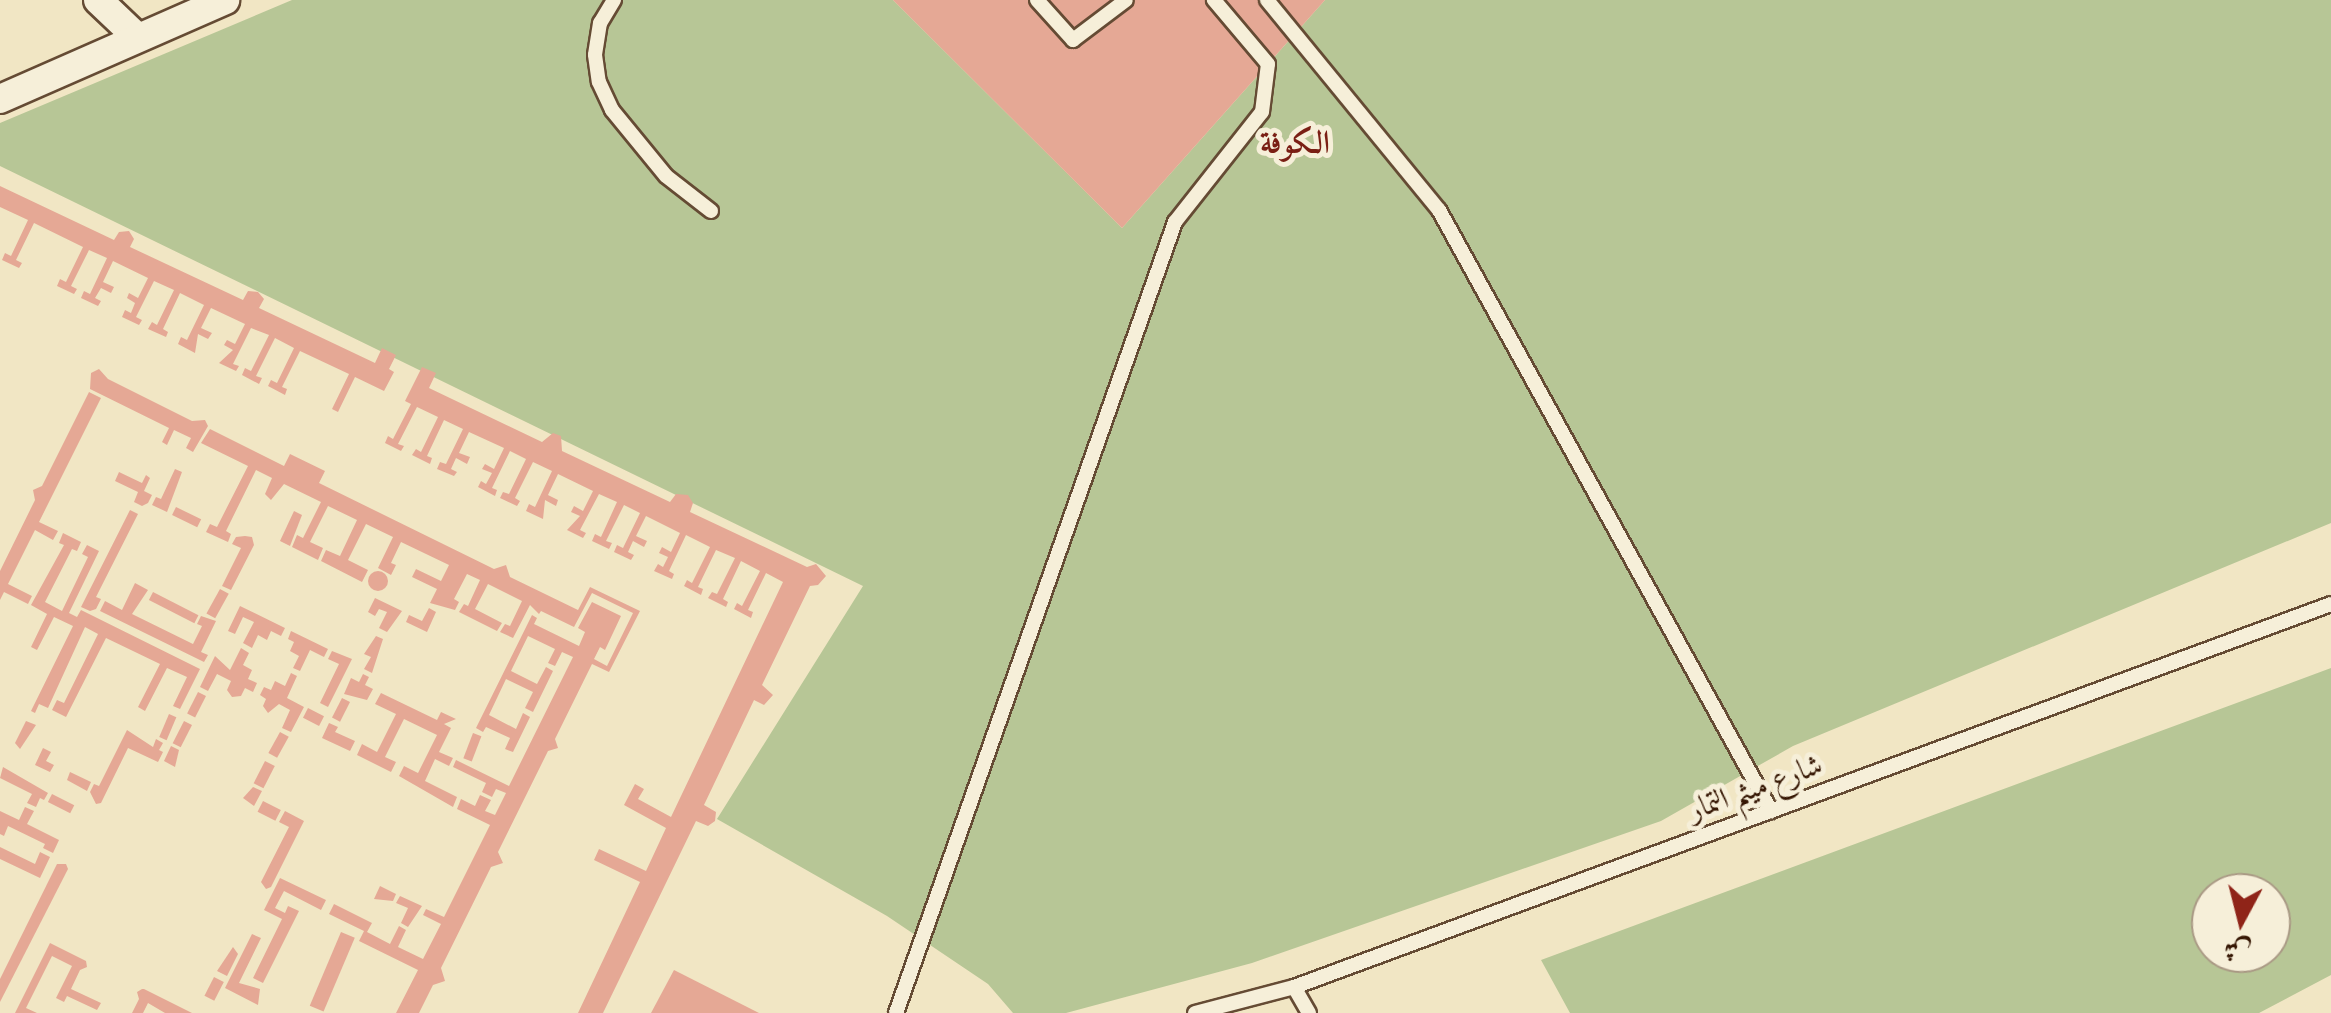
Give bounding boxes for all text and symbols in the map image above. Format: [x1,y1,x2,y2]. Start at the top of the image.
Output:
district label: الكوفة [1260,123,1330,161]
street label: شارع ميثم التمار [1683,746,1827,828]
north arrow [2191,873,2291,973]
text: ش [2221,930,2254,971]

